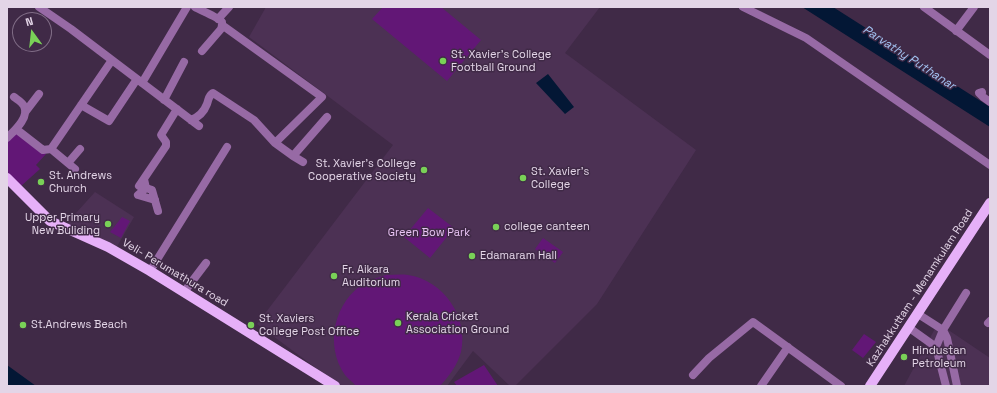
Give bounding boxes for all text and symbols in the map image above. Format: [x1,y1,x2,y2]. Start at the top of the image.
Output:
north arrow [12,12,52,52]
text: N [24,14,35,29]
water label: Parvathy Puthanar [860,23,958,93]
place label: St. Xavier's College Football Ground [451,48,551,74]
marker: St. Xavier's College Football Ground [438,56,448,66]
place label: St. Xavier's College Cooperative Society [308,157,416,183]
marker: St. Xavier's College Cooperative Society [419,165,429,175]
place label: St. Xavier's College [531,165,589,191]
place label: St. Andrews Church [49,169,112,195]
marker: St. Xavier's College [518,173,528,183]
marker: St. Andrews Church [36,177,46,187]
street label: Kazhakkuttam - Menamkulam Road [864,207,976,369]
place label: Upper Primary New Buliding [25,211,100,237]
marker: Upper Primary New Buliding [103,219,113,229]
place label: college canteen [504,220,590,234]
marker: college canteen [491,222,501,232]
park label: Green Bow Park [388,226,470,240]
street label: Veli- Perumathura road [120,236,230,310]
place label: Edamaram Hall [480,249,557,263]
marker: Edamaram Hall [467,251,477,261]
place label: Fr. Aikara Auditorium [342,263,400,289]
marker: Fr. Aikara Auditorium [329,271,339,281]
place label: Kerala Cricket Association Ground [406,310,509,336]
place label: St. Xaviers College Post Office [259,312,359,338]
place label: St.Andrews Beach [31,318,127,332]
marker: Kerala Cricket Association Ground [393,318,403,328]
marker: St.Andrews Beach [18,320,28,330]
marker: St. Xaviers College Post Office [246,320,256,330]
place label: Hindustan Petroleum [912,344,966,370]
marker: Hindustan Petroleum [899,352,909,362]

